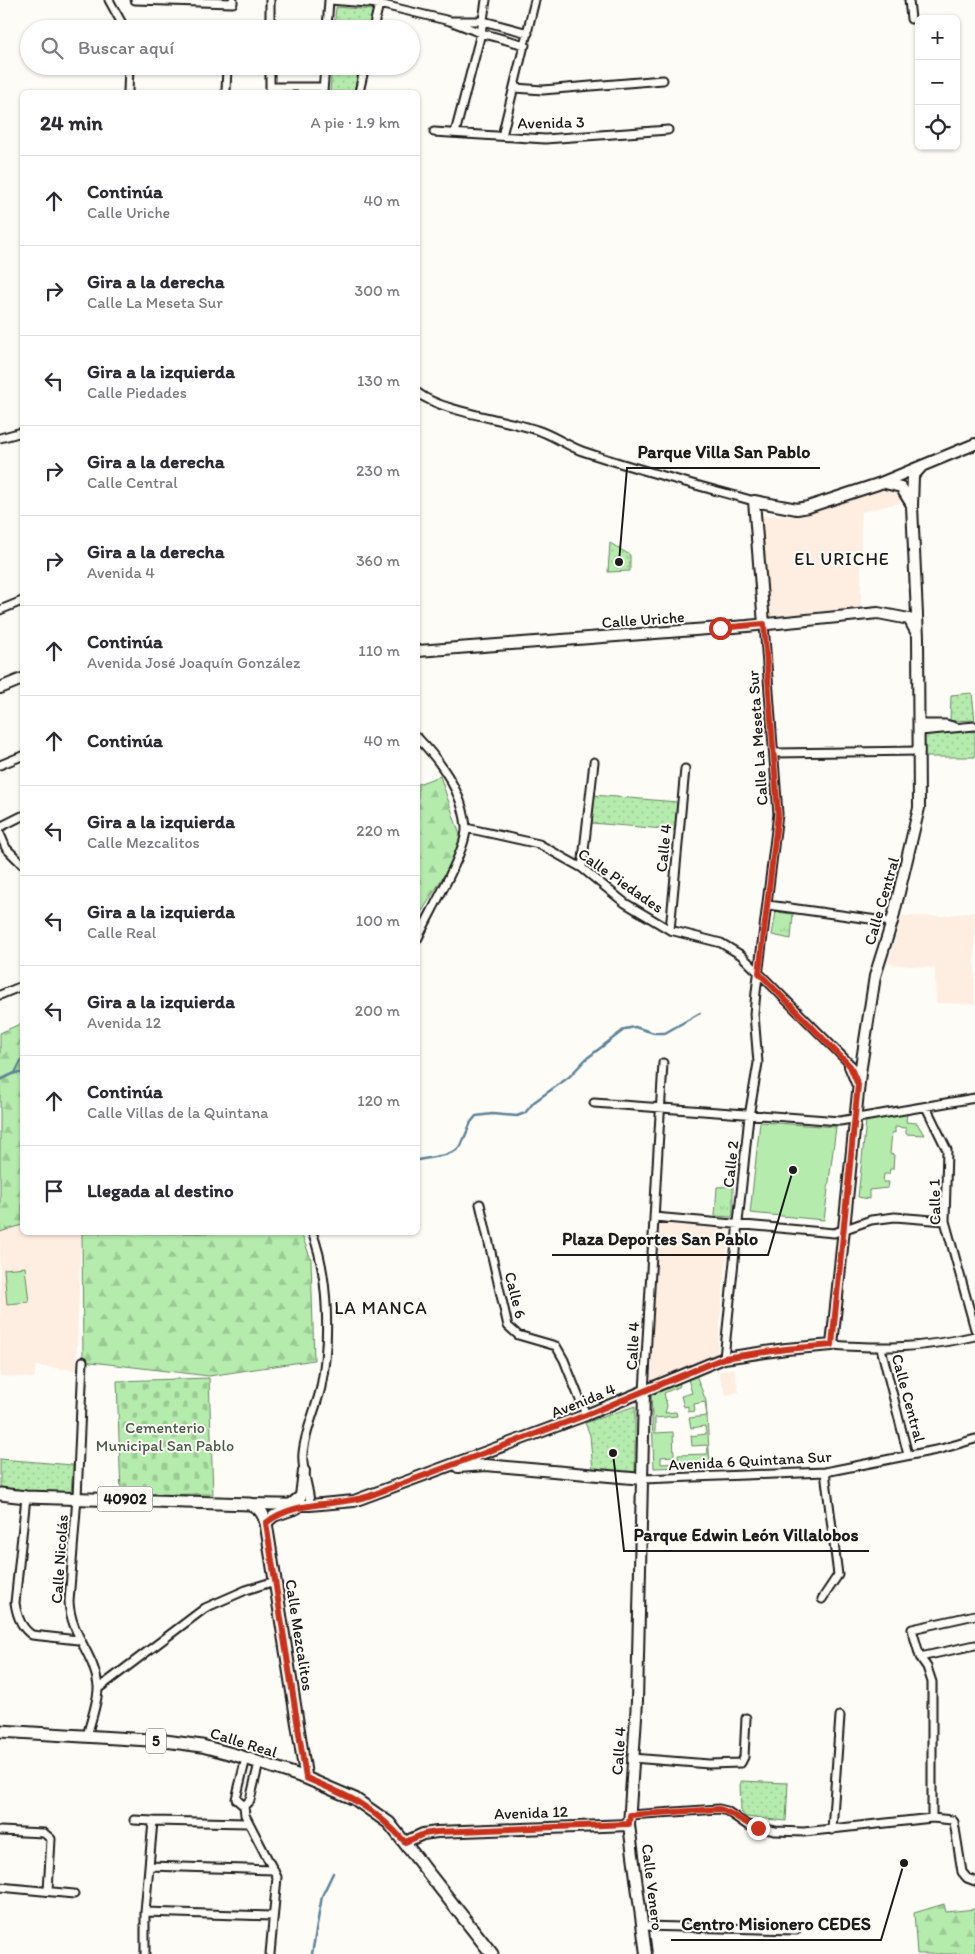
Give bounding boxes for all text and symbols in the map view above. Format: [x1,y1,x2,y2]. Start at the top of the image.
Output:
map controls [915,15,960,150]
button: + [915,15,960,60]
search box [20,20,420,75]
icon: search [38,34,66,62]
text: Buscar aquí [78,36,174,59]
button: − [915,60,960,105]
button: locate [915,105,960,150]
text: 24 min [40,110,103,135]
street label: Avenida 3 [517,112,585,133]
text: A pie · 1.9 km [310,113,400,132]
text: Continúa [87,180,163,203]
icon: ahead [40,187,68,215]
text: 40 m [363,191,400,210]
text: Calle Uriche [87,203,170,222]
text: Gira a la derecha [87,270,225,293]
icon: right [40,277,68,305]
text: 300 m [355,281,400,300]
text: Calle La Meseta Sur [87,293,223,312]
text: Gira a la izquierda [87,360,235,383]
icon: left [40,367,68,395]
text: 130 m [357,371,400,390]
text: Calle Piedades [87,383,187,402]
callout: Parque Villa San Pablo [627,435,820,468]
text: Parque Villa San Pablo [638,441,810,463]
text: Gira a la derecha [87,450,225,473]
icon: right [40,457,68,485]
text: 230 m [356,461,400,480]
text: Calle Central [87,473,178,492]
text: Gira a la derecha [87,540,225,563]
icon: right [40,547,68,575]
district label: EL URICHE [794,548,890,570]
text: 360 m [356,551,400,570]
text: Avenida 4 [87,563,155,582]
street label: Calle Uriche [601,607,685,632]
route start [709,617,732,640]
text: Continúa [87,630,163,653]
icon: ahead [40,637,68,665]
text: 110 m [358,641,400,660]
text: Avenida José Joaquín González [87,653,300,672]
street label: Calle La Meseta Sur [743,669,772,806]
icon: ahead [40,727,68,755]
text: Continúa [87,729,163,752]
text: 40 m [363,731,400,750]
text: Gira a la izquierda [87,810,235,833]
icon: left [40,817,68,845]
text: 220 m [356,821,400,840]
street label: Calle 4 [652,823,676,873]
text: Calle Mezcalitos [87,833,200,852]
street label: Calle Piedades [574,844,667,917]
street label: Calle Central [860,854,903,947]
text: Gira a la izquierda [87,900,235,923]
icon: left [40,907,68,935]
text: 100 m [356,911,400,930]
text: Calle Real [87,923,156,942]
text: Gira a la izquierda [87,990,235,1013]
icon: left [40,997,68,1025]
text: 200 m [355,1001,400,1020]
text: Avenida 12 [87,1013,161,1032]
text: Continúa [87,1080,163,1103]
icon: ahead [40,1087,68,1115]
text: 120 m [357,1091,400,1110]
text: Calle Villas de la Quintana [87,1103,269,1122]
street label: Calle 2 [719,1139,742,1189]
icon: arrive [40,1177,68,1205]
street label: Calle 1 [925,1178,944,1225]
text: Llegada al destino [87,1179,234,1202]
callout: Plaza Deportes San Pablo [552,1222,768,1255]
text: Plaza Deportes San Pablo [562,1228,758,1250]
street label: Calle 6 [501,1270,530,1320]
district label: LA MANCA [334,1297,428,1319]
street label: Calle 4 [622,1321,643,1371]
street label: Calle Central [888,1352,930,1445]
street label: Avenida 4 [548,1379,619,1422]
park label: Cementerio Municipal San Pablo [96,1418,234,1455]
street label: Avenida 6 Quintana Sur [668,1447,833,1474]
road number: 40902 [98,1486,152,1512]
street label: Calle Nicolás [47,1514,72,1604]
callout: Parque Edwin León Villalobos [624,1518,869,1551]
text: Parque Edwin León Villalobos [634,1524,858,1546]
street label: Calle Mezcalitos [281,1578,318,1692]
street label: Calle Real [208,1723,280,1762]
street label: Calle 4 [607,1726,630,1776]
road number: 5 [146,1728,166,1754]
street label: Avenida 12 [494,1802,569,1823]
route end [747,1817,770,1840]
street label: Calle Venero [638,1843,667,1931]
callout: Centro Misionero CEDES [671,1907,881,1940]
text: Centro Misionero CEDES [681,1913,871,1935]

